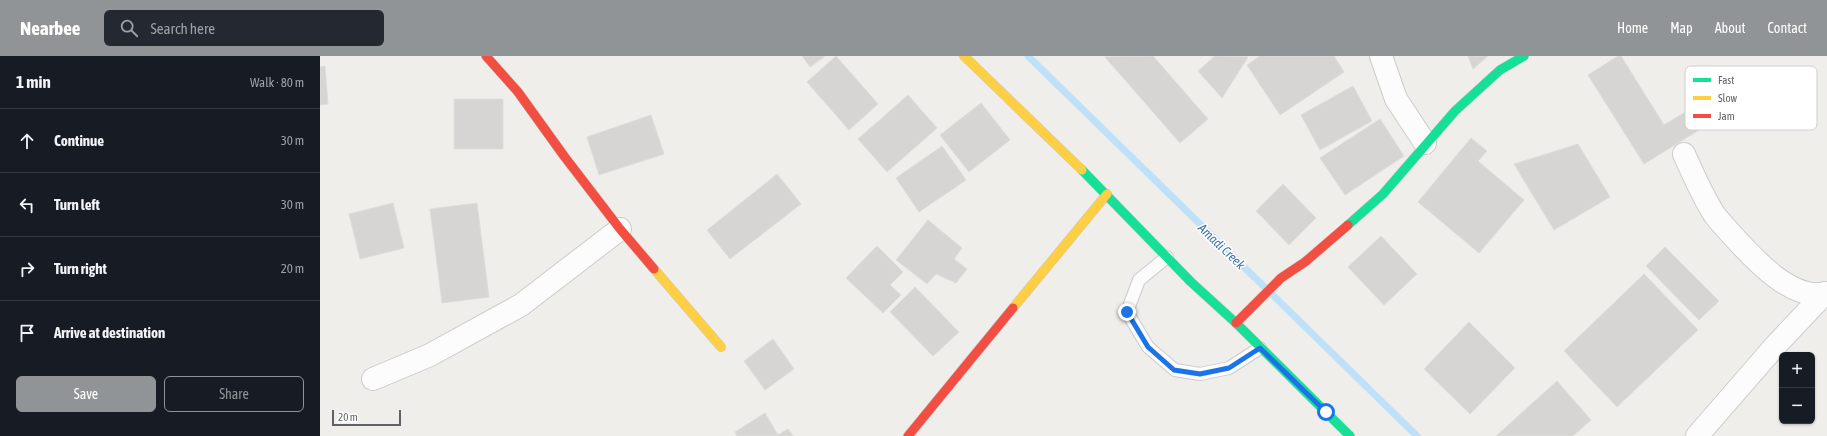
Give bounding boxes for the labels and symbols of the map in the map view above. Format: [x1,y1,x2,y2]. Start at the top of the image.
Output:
legend [1685,66,1817,130]
text: Fast [1718,74,1734,86]
text: Slow [1718,92,1737,104]
text: Jam [1718,110,1735,122]
water label: Amadi Creek [1194,220,1248,273]
route end [1118,303,1136,321]
route start [1317,403,1335,421]
scale bar [332,408,401,427]

